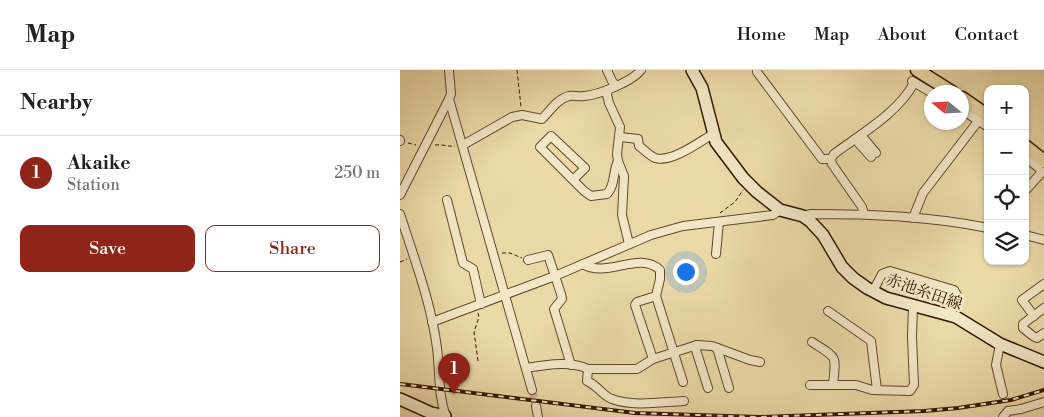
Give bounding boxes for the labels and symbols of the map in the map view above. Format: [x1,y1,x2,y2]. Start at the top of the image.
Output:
north arrow [924,85,969,130]
your location [673,259,699,285]
street label: 赤池糸田線 [883,270,965,314]
pin: 1 [438,353,470,394]

